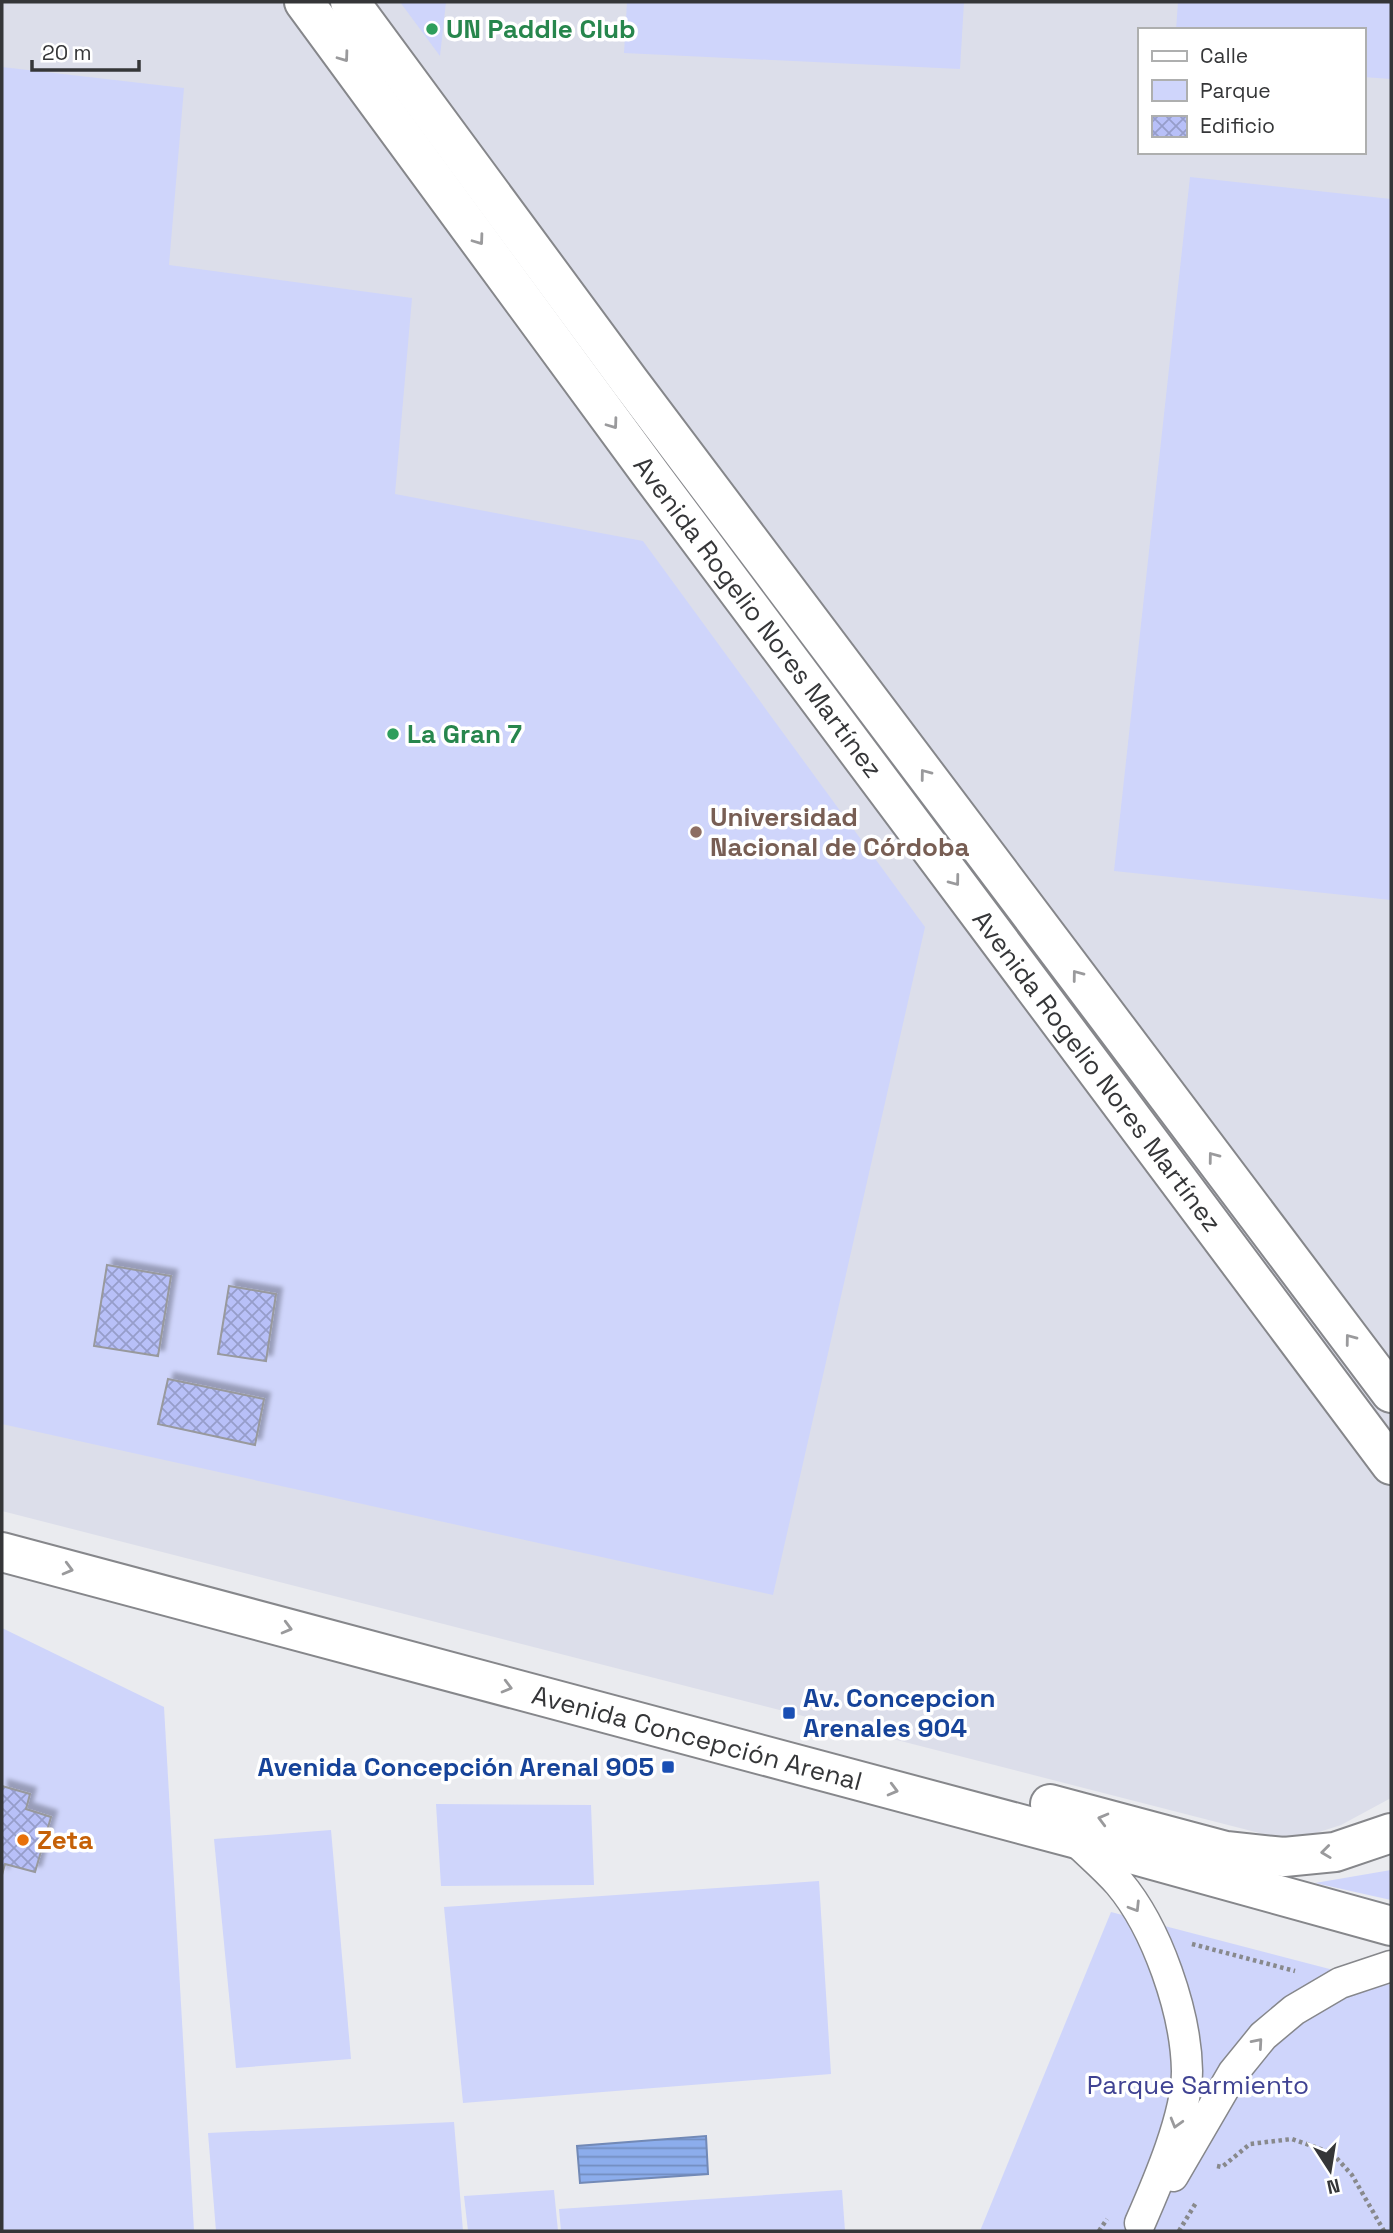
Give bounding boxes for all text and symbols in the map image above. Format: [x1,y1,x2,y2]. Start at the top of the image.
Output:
place label: UN Paddle Club [446,12,636,46]
marker: UN Paddle Club [424,21,440,37]
scale bar [32,28,138,72]
legend [1138,28,1365,154]
text: 20 m [42,39,92,66]
text: Calle [1200,42,1248,69]
one-way arrow [336,49,349,62]
text: Parque [1200,77,1271,104]
text: Edificio [1200,112,1275,139]
one-way arrow [471,232,483,245]
one-way arrow [605,416,618,428]
street label: Avenida Rogelio Nores Martínez [626,449,890,785]
place label: La Gran 7 [407,717,522,751]
marker: La Gran 7 [385,726,401,742]
one-way arrow [921,769,933,782]
place label: Universidad Nacional de Córdoba [710,800,970,864]
marker: Universidad Nacional de Córdoba [688,824,704,840]
one-way arrow [946,873,959,886]
street label: Avenida Rogelio Nores Martínez [965,903,1229,1239]
one-way arrow [1072,971,1085,983]
one-way arrow [1209,1152,1222,1165]
one-way arrow [1346,1334,1359,1347]
one-way arrow [62,1561,74,1575]
one-way arrow [281,1620,293,1634]
street label: Avenida Concepción Arenal [528,1678,866,1798]
one-way arrow [501,1679,513,1693]
place label: Av. Concepcion Arenales 904 [803,1681,996,1745]
marker: Av. Concepcion Arenales 904 [781,1705,797,1721]
place label: Avenida Concepción Arenal 905 [257,1750,654,1784]
marker: Avenida Concepción Arenal 905 [660,1759,676,1775]
one-way arrow [886,1782,898,1796]
one-way arrow [1098,1812,1110,1827]
place label: Zeta [37,1823,93,1857]
marker: Zeta [15,1832,31,1848]
one-way arrow [1320,1845,1332,1860]
one-way arrow [1126,1899,1139,1912]
one-way arrow [1250,2039,1262,2052]
park label: Parque Sarmiento [1087,2068,1309,2102]
one-way arrow [1170,2117,1185,2129]
north arrow [1295,2135,1365,2205]
text: N [1325,2173,1342,2200]

